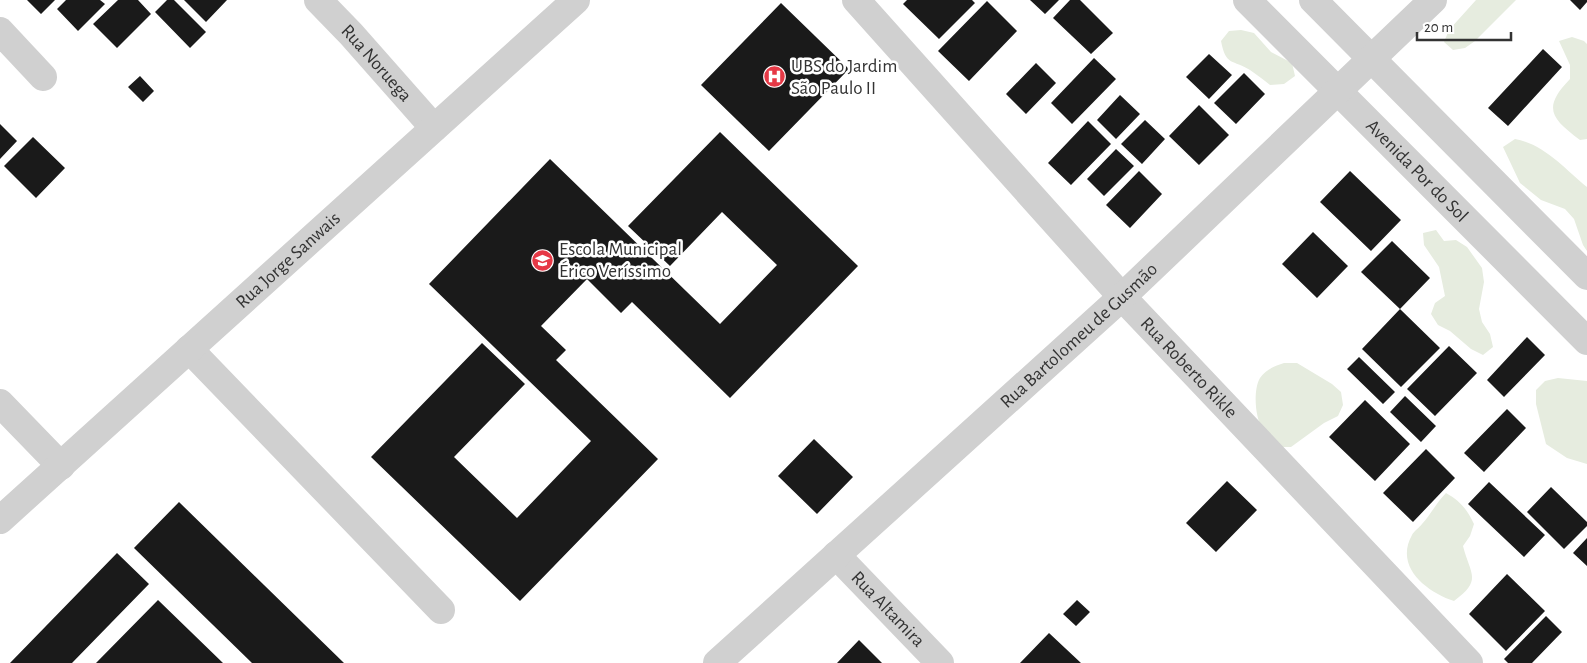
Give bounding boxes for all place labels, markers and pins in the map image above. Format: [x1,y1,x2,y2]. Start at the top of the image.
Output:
place label: UBS do Jardim São Paulo II [791,57,897,98]
hospital icon: UBS do Jardim São Paulo II [763,65,787,89]
place label: Escola Municipal Érico Veríssimo [559,240,682,281]
school or university icon: Escola Municipal Érico Veríssimo [531,248,555,272]

